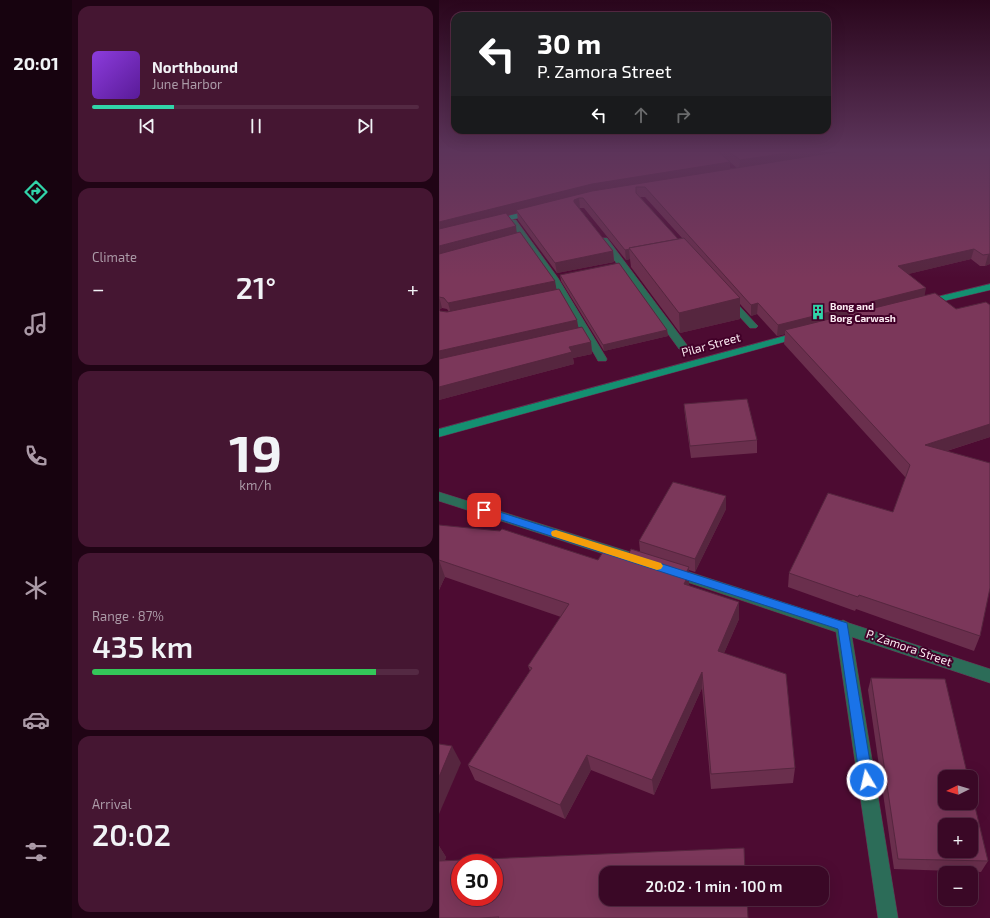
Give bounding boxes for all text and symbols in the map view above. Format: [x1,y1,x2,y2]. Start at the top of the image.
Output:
text: 30 m [537,26,601,60]
icon: left [471,28,523,80]
text: 20:01 [13,52,59,74]
text: Northbound [152,58,238,76]
text: P. Zamora Street [537,60,672,82]
text: June Harbor [152,76,222,92]
icon: left [588,104,610,126]
icon: ahead [630,104,652,126]
icon: right [672,104,694,126]
icon: previous [136,115,158,137]
icon: pause [245,115,267,137]
icon: next [354,115,376,137]
icon: directions [22,178,50,206]
text: Climate [92,249,137,265]
text: 21° [236,269,276,305]
text: − [92,275,105,301]
text: + [407,275,419,301]
place label: Bong and Borg Carwash [830,300,896,324]
building icon: Bong and Borg Carwash [809,303,827,321]
icon: music [22,310,50,338]
street label: Pilar Street [680,329,742,359]
text: 19 [229,420,282,482]
icon: phone [22,442,50,470]
text: km/h [239,477,272,493]
pin [467,493,501,527]
icon: arrive [473,499,495,521]
icon: climate [22,574,50,602]
text: Range · 87% [92,608,164,624]
street label: P. Zamora Street [865,626,954,668]
text: 435 km [92,628,193,664]
icon: car [22,706,50,734]
position arrow [846,759,888,801]
north arrow [938,770,978,810]
map controls [938,770,978,906]
text: Arrival [92,796,132,812]
text: 20:02 [92,816,171,852]
button: + [938,818,978,858]
icon: filters [22,838,50,866]
speed limit sign: 30 [451,854,503,906]
button: − [938,866,978,906]
text: 20:02 · 1 min · 100 m [646,877,782,895]

